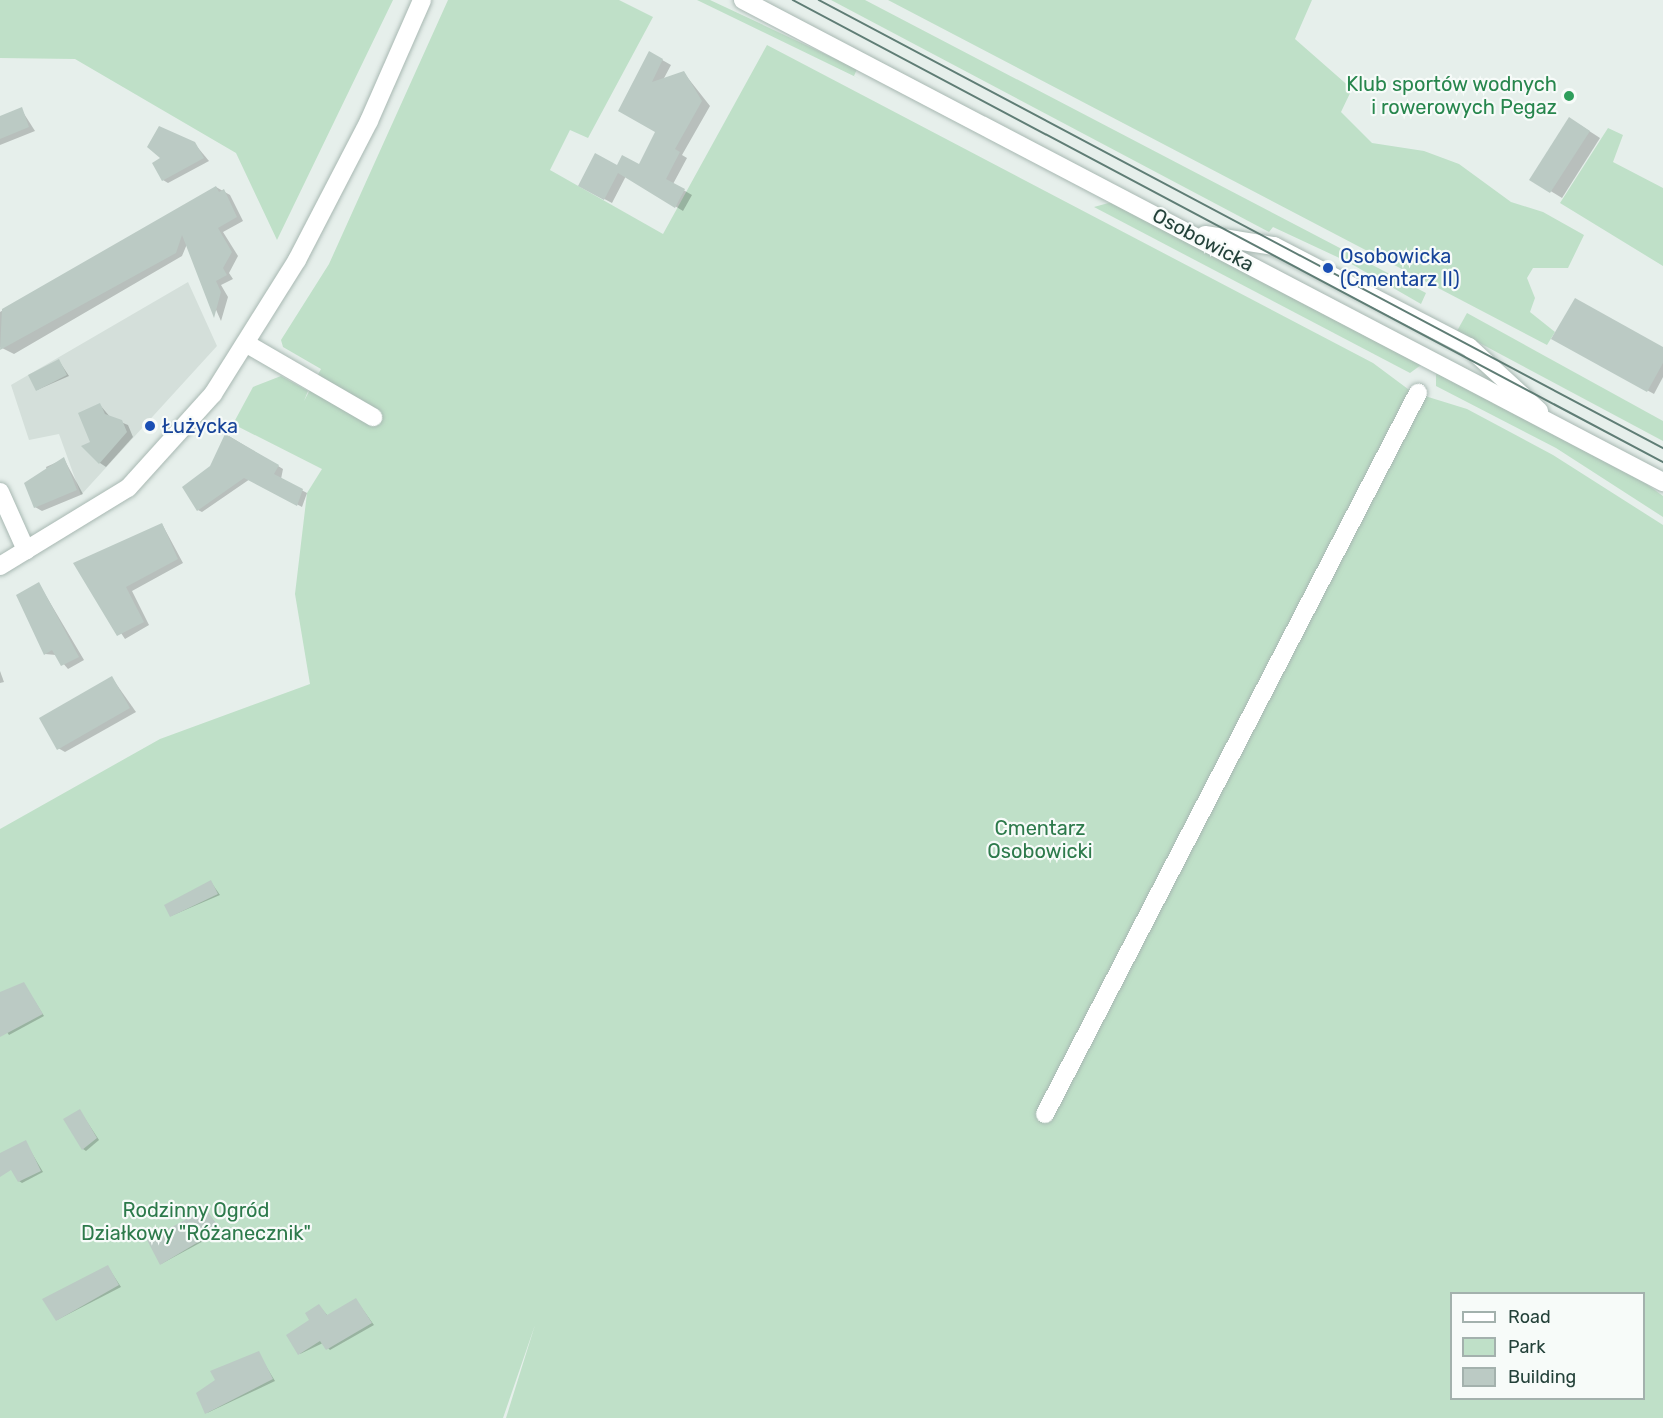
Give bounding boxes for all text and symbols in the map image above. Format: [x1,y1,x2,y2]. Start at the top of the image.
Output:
place label: Klub sportów wodnych i rowerowych Pegaz [1345,72,1557,119]
marker: Klub sportów wodnych i rowerowych Pegaz [1562,89,1576,103]
street label: Osobowicka [1148,203,1258,277]
place label: Osobowicka (Cmentarz II) [1340,244,1460,291]
marker: Osobowicka (Cmentarz II) [1321,261,1335,275]
place label: Łużycka [162,414,238,438]
marker: Łużycka [143,419,157,433]
park label: Cmentarz Osobowicki [987,817,1093,864]
park label: Rodzinny Ogród Działkowy "Różanecznik" [81,1198,311,1245]
legend [1450,1292,1645,1400]
text: Road [1508,1306,1551,1328]
text: Park [1508,1336,1545,1358]
text: Building [1508,1366,1576,1388]

